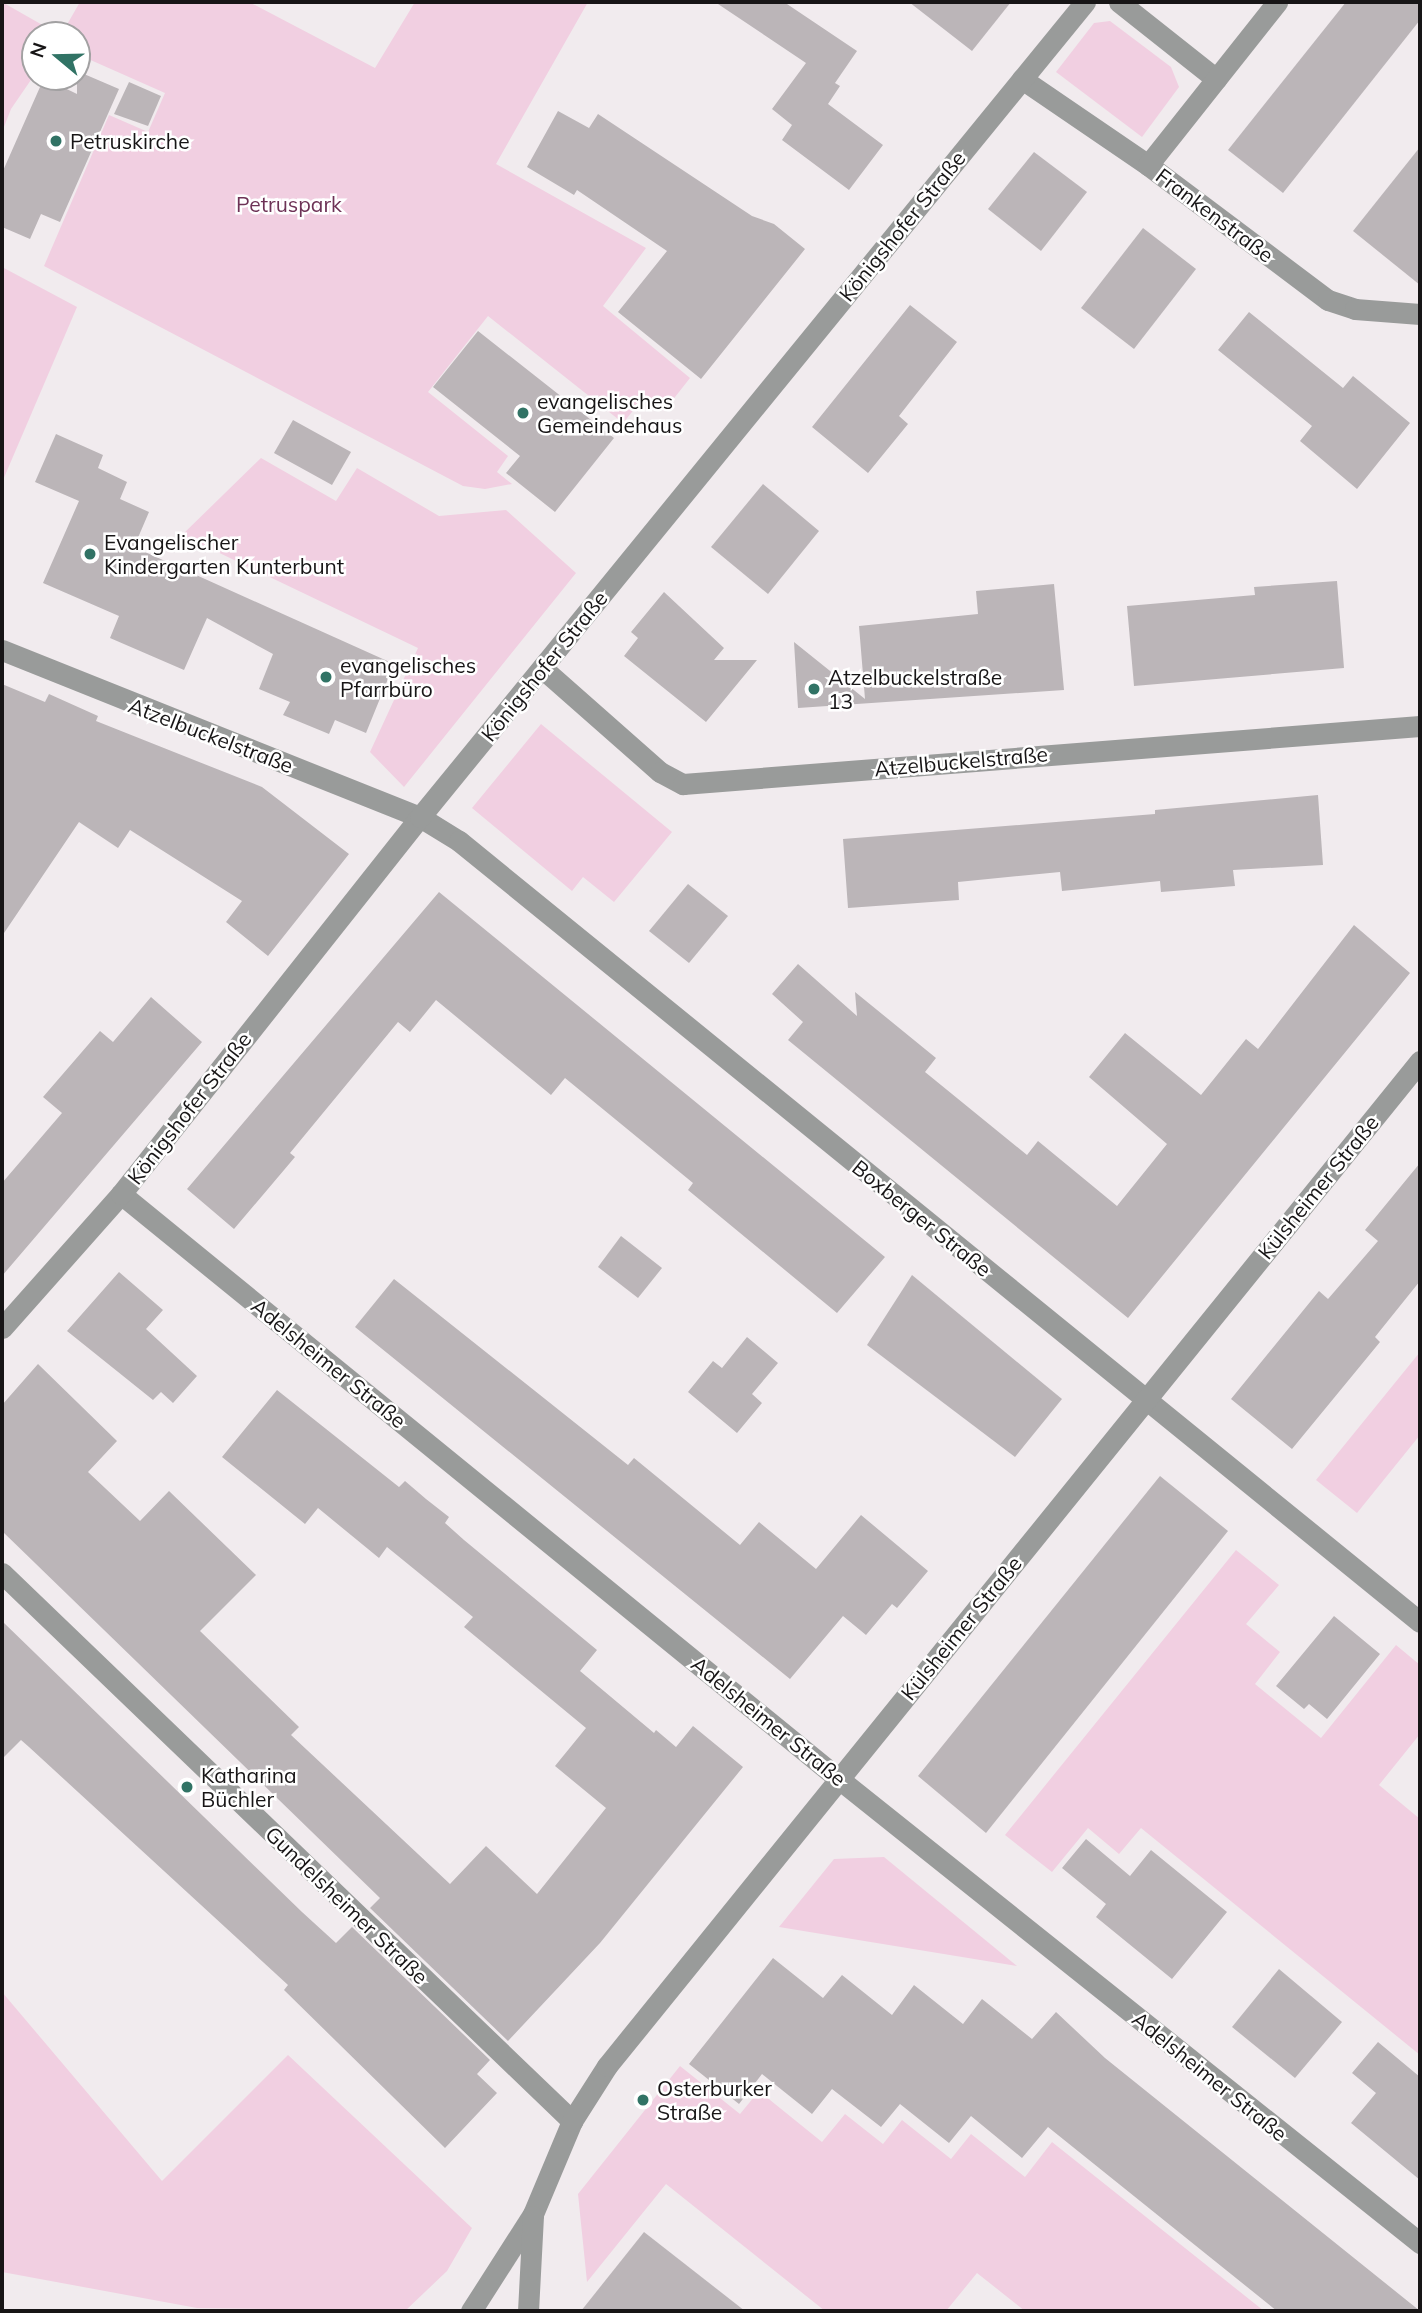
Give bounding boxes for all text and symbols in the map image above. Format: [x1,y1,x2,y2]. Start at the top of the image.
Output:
north arrow [21,21,91,91]
text: N [24,39,52,61]
place label: Petruskirche [70,128,190,154]
marker: Petruskirche [48,133,64,149]
street label: Königshofer Straße [834,146,970,306]
street label: Frankenstraße [1151,163,1279,267]
park label: Petruspark [236,191,342,217]
place label: evangelisches Gemeindehaus [537,388,682,438]
marker: evangelisches Gemeindehaus [515,405,531,421]
place label: Evangelischer Kindergarten Kunterbunt [104,529,344,579]
marker: Evangelischer Kindergarten Kunterbunt [82,546,98,562]
street label: Königshofer Straße [476,586,612,746]
place label: evangelisches Pfarrbüro [340,652,476,702]
place label: Atzelbuckelstraße 13 [828,664,1002,714]
marker: evangelisches Pfarrbüro [318,669,334,685]
marker: Atzelbuckelstraße 13 [806,681,822,697]
street label: Atzelbuckelstraße [125,692,297,778]
street label: Atzelbuckelstraße [873,741,1049,781]
street label: Königshofer Straße [122,1027,256,1189]
street label: Külsheimer Straße [1252,1110,1384,1264]
street label: Boxberger Straße [848,1154,996,1282]
street label: Adelsheimer Straße [247,1293,411,1433]
street label: Külsheimer Straße [895,1551,1027,1705]
street label: Adelsheimer Straße [687,1651,851,1791]
place label: Katharina Büchler [201,1762,297,1812]
marker: Katharina Büchler [179,1779,195,1795]
street label: Gundelsheimer Straße [261,1821,433,1989]
street label: Adelsheimer Straße [1128,2006,1292,2146]
place label: Osterburker Straße [657,2075,772,2125]
marker: Osterburker Straße [635,2092,651,2108]

